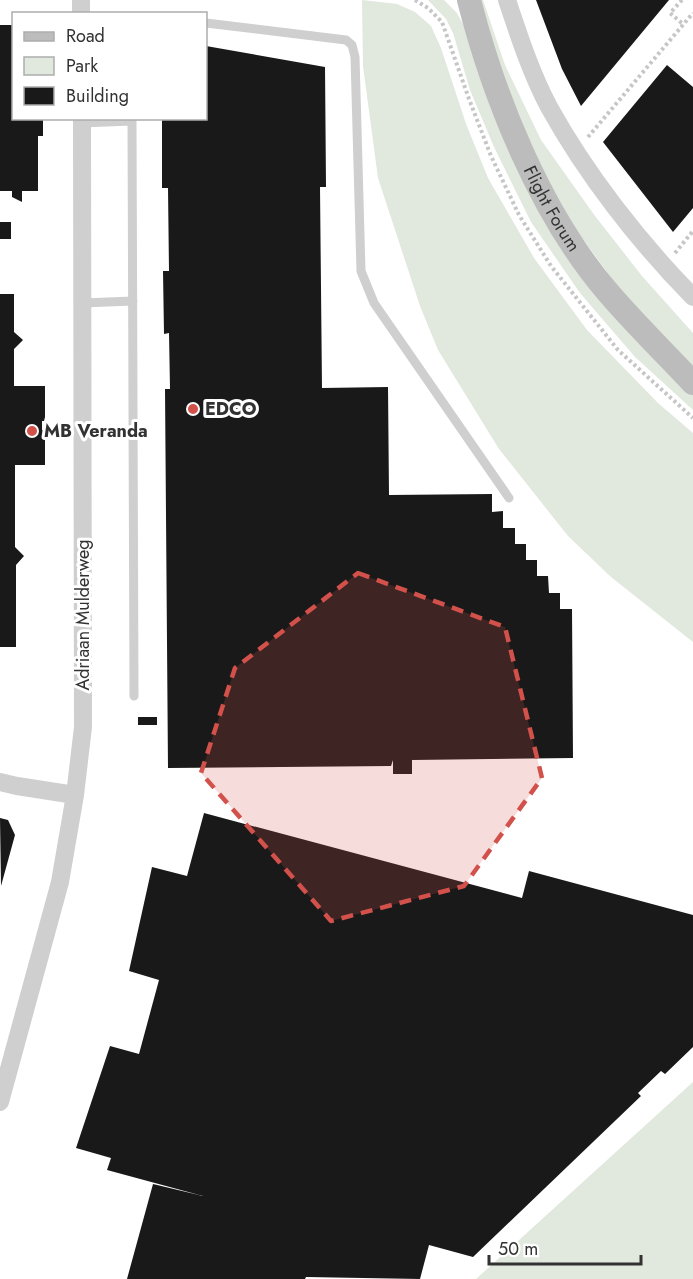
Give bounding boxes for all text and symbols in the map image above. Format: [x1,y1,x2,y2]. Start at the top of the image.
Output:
legend [12,12,207,120]
text: Road [66,23,105,49]
text: Park [66,53,98,79]
text: Building [66,83,129,109]
street label: Flight Forum [517,161,586,257]
place label: EDCO [205,396,257,422]
marker: EDCO [186,402,200,416]
place label: MB Veranda [44,418,148,444]
marker: MB Veranda [25,424,39,438]
street label: Adriaan Mulderweg [70,539,96,691]
scale bar [489,1228,640,1266]
text: 50 m [498,1236,538,1262]

